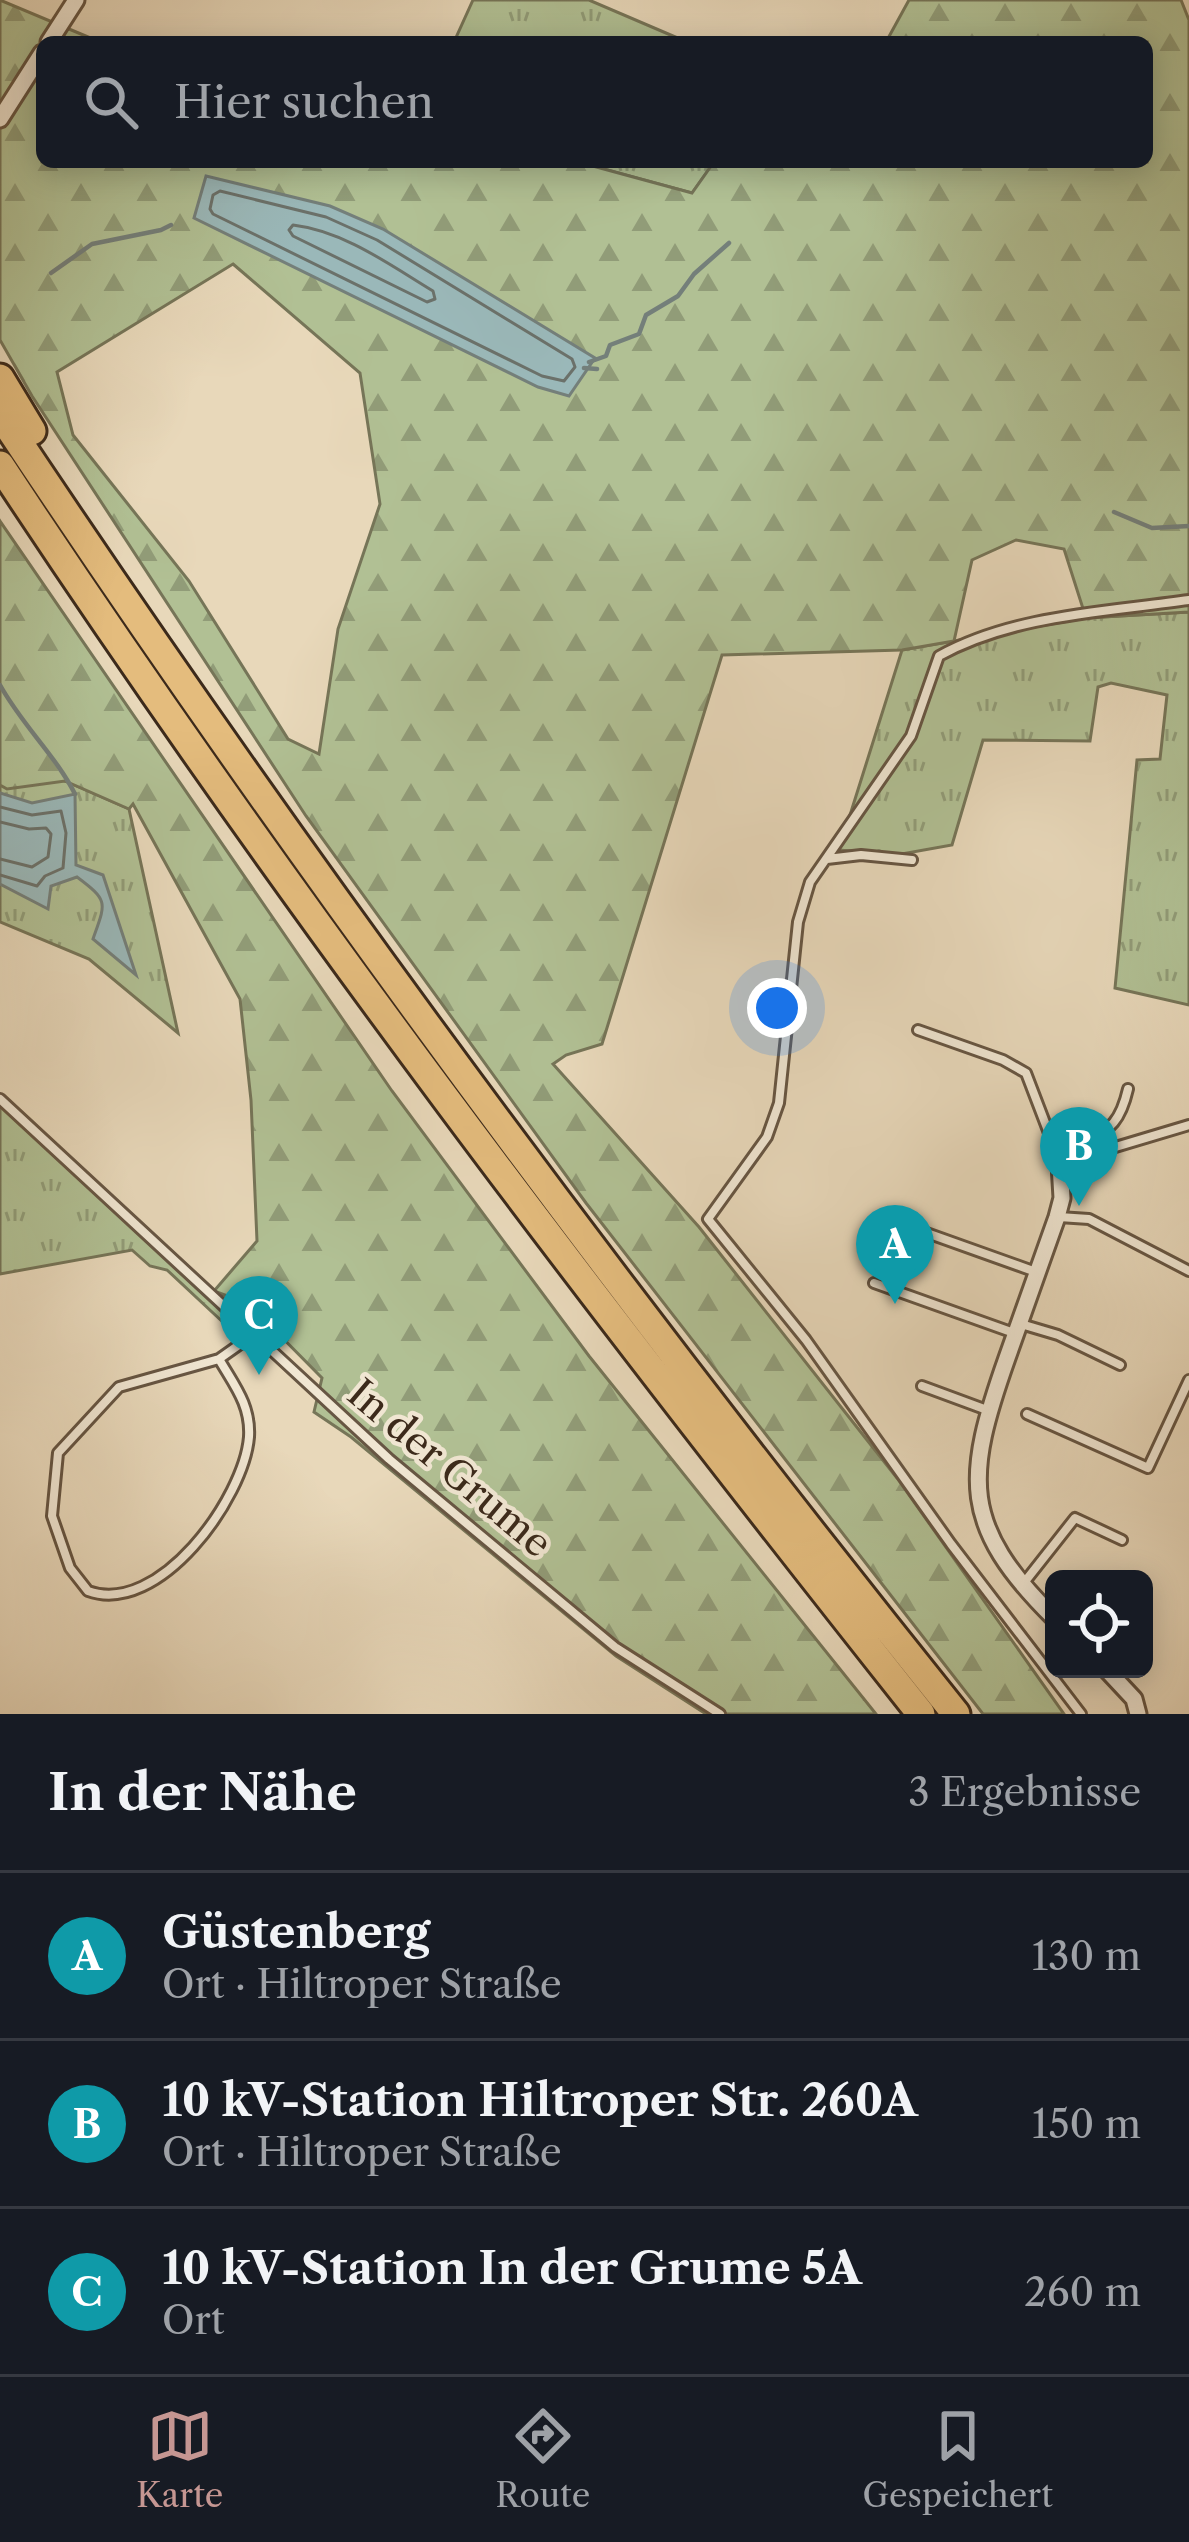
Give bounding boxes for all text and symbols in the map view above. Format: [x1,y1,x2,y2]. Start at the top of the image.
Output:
search box [36,36,1153,168]
icon: search [78,69,144,135]
text: Hier suchen [174,74,434,130]
your location [747,978,807,1038]
pin: B [1040,1107,1118,1206]
pin: A [856,1205,934,1304]
pin: C [220,1276,298,1375]
street label: In der Grume [338,1369,562,1567]
map controls [1045,1570,1153,1678]
button: locate [1045,1570,1153,1678]
text: In der Nähe [48,1761,357,1823]
text: 3 Ergebnisse [908,1768,1141,1816]
text: Güstenberg [162,1904,430,1960]
text: A [72,1932,102,1980]
text: 130 m [1032,1932,1141,1980]
text: Ort · Hiltroper Straße [162,1960,562,2008]
text: 10 kV-Station Hiltroper Str. 260A [162,2072,917,2128]
text: B [73,2100,102,2148]
text: 150 m [1032,2100,1141,2148]
text: Ort · Hiltroper Straße [162,2128,562,2176]
text: 10 kV-Station In der Grume 5A [162,2240,862,2296]
text: C [71,2268,103,2316]
text: 260 m [1024,2268,1141,2316]
text: Ort [162,2296,225,2344]
tab: Karte [136,2403,223,2516]
tab: Route [496,2403,590,2516]
tab: Gespeichert [862,2403,1053,2516]

